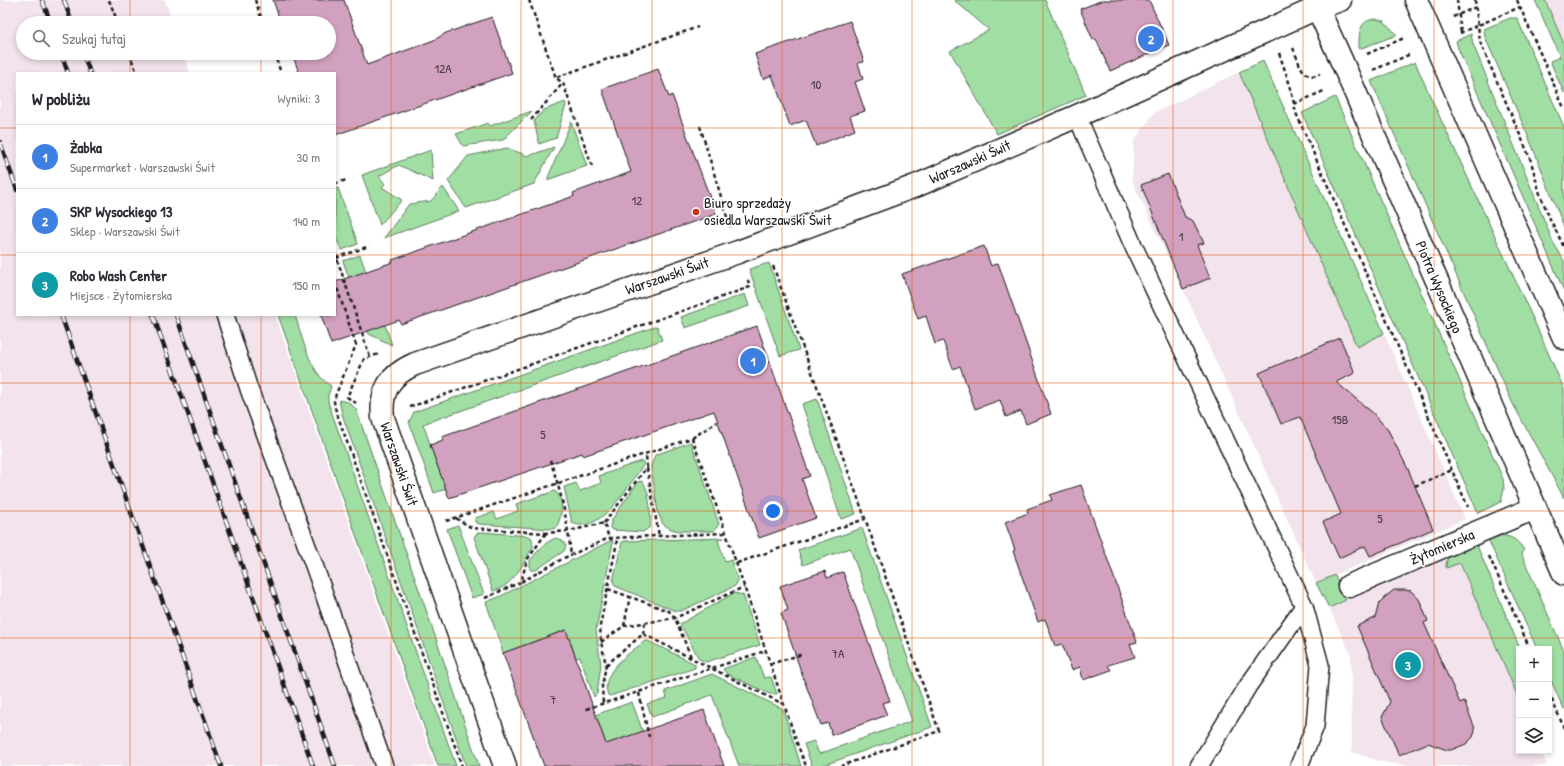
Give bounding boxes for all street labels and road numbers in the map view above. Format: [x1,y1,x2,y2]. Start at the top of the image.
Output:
street label: Warszawski Świt [926,134,1015,189]
street label: Piotra Wysockiego [1411,237,1468,336]
street label: Warszawski Świt [622,251,712,300]
street label: Warszawski Świt [375,419,424,509]
street label: Żytomierska [1406,523,1477,570]

